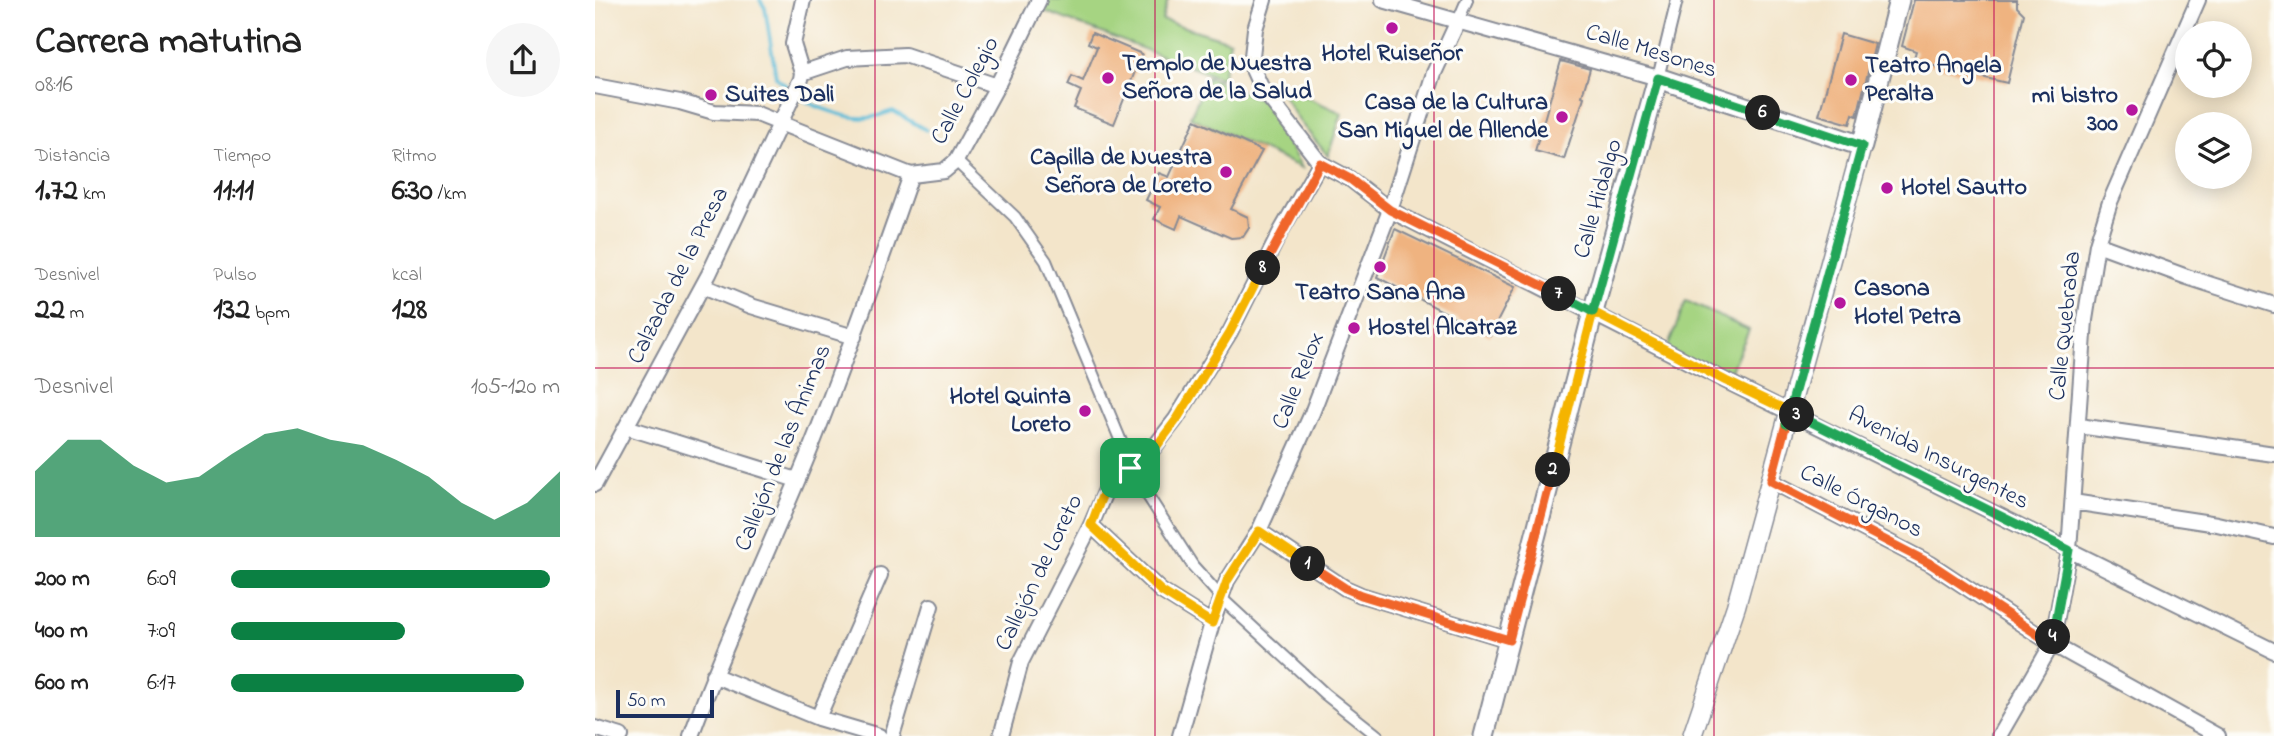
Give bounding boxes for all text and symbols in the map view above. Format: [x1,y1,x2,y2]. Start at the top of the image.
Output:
text: Carrera matutina [35,15,302,71]
street label: Calle Mesones [1581,15,1721,89]
marker: Hotel Ruiseñor [1384,20,1400,36]
map controls [2175,21,2252,189]
button: locate [2175,21,2252,98]
button: share [486,23,560,97]
street label: Calle Colegio [923,31,1009,151]
place label: Hotel Ruiseñor [1321,37,1463,72]
place label: Templo de Nuestra Señora de la Salud [1122,47,1312,110]
place label: Teatro Angela Peralta [1865,49,2002,112]
text: 08:16 [35,69,73,102]
marker: Templo de Nuestra Señora de la Salud [1100,70,1116,86]
marker: Teatro Angela Peralta [1843,72,1859,88]
place label: Suites Dali [725,78,834,113]
place label: mi bistro 300 [2032,79,2119,142]
place label: Casa de la Cultura San Miguel de Allende [1338,86,1549,150]
marker: Suites Dali [703,87,719,103]
pin: 6 [1745,96,1781,130]
text: 6 [1758,99,1767,126]
marker: mi bistro 300 [2124,102,2140,118]
marker: Casa de la Cultura San Miguel de Allende [1554,109,1570,125]
button: layers [2175,112,2252,189]
street label: Calle Hidalgo [1565,135,1633,263]
place label: Capilla de Nuestra Señora de Loreto [1030,141,1212,204]
text: Distancia [35,143,110,170]
text: Tiempo [213,143,271,170]
text: Ritmo [392,143,437,170]
marker: Capilla de Nuestra Señora de Loreto [1218,164,1234,180]
text: 1.72 [35,170,78,214]
text: 11:11 [213,170,254,214]
text: 6:30 [392,170,433,214]
place label: Hotel Sautto [1901,171,2027,206]
marker: Hotel Sautto [1879,180,1895,196]
text: km [78,181,106,208]
text: /km [433,181,466,208]
street label: Calzada de la Presa [619,181,739,371]
street label: Calle Quebrada [2041,249,2091,403]
pin: 8 [1245,250,1281,286]
text: 8 [1259,254,1266,281]
marker: Teatro Sana Ana [1372,259,1388,275]
text: Desnivel [35,262,100,289]
text: Pulso [213,262,257,289]
text: kcal [392,262,422,289]
place label: Casona Hotel Petra [1854,272,1961,335]
place label: Teatro Sana Ana [1295,276,1465,311]
pin: 7 [1541,276,1577,312]
text: 7 [1555,280,1562,307]
text: 22 [35,289,65,333]
text: 132 [213,289,250,333]
text: 128 [392,289,427,333]
marker: Casona Hotel Petra [1832,295,1848,311]
text: m [65,300,84,327]
text: bpm [250,300,290,327]
place label: Hostel Alcatraz [1368,311,1517,346]
marker: Hostel Alcatraz [1346,320,1362,336]
street label: Calle Relox [1264,327,1334,435]
street label: Callejón de las Ánimas [727,339,841,557]
text: Desnivel [35,371,113,404]
text: 105–120 m [471,371,560,404]
place label: Hotel Quinta Loreto [949,380,1071,443]
pin: 3 [1779,398,1815,432]
street label: Avenida Insurgentes [1841,398,2035,520]
text: 3 [1793,401,1800,428]
marker: Hotel Quinta Loreto [1077,403,1093,419]
pin [1100,438,1160,498]
icon: arrive [1111,449,1149,487]
pin: 2 [1535,452,1571,488]
text: 2 [1548,456,1557,483]
street label: Calle Órganos [1793,456,1929,548]
street label: Callejón de Loreto [987,489,1093,657]
pin: 1 [1291,546,1325,582]
text: 1 [1304,550,1311,577]
text: 200 m [35,563,90,596]
text: 6:09 [147,563,176,596]
text: 400 m [35,615,88,648]
text: 7:09 [147,615,175,648]
pin: 4 [2035,620,2071,654]
text: 4 [2049,623,2056,650]
text: 600 m [35,667,89,700]
text: 6:17 [147,667,176,700]
scale bar [616,687,714,719]
text: 50 m [627,688,666,715]

